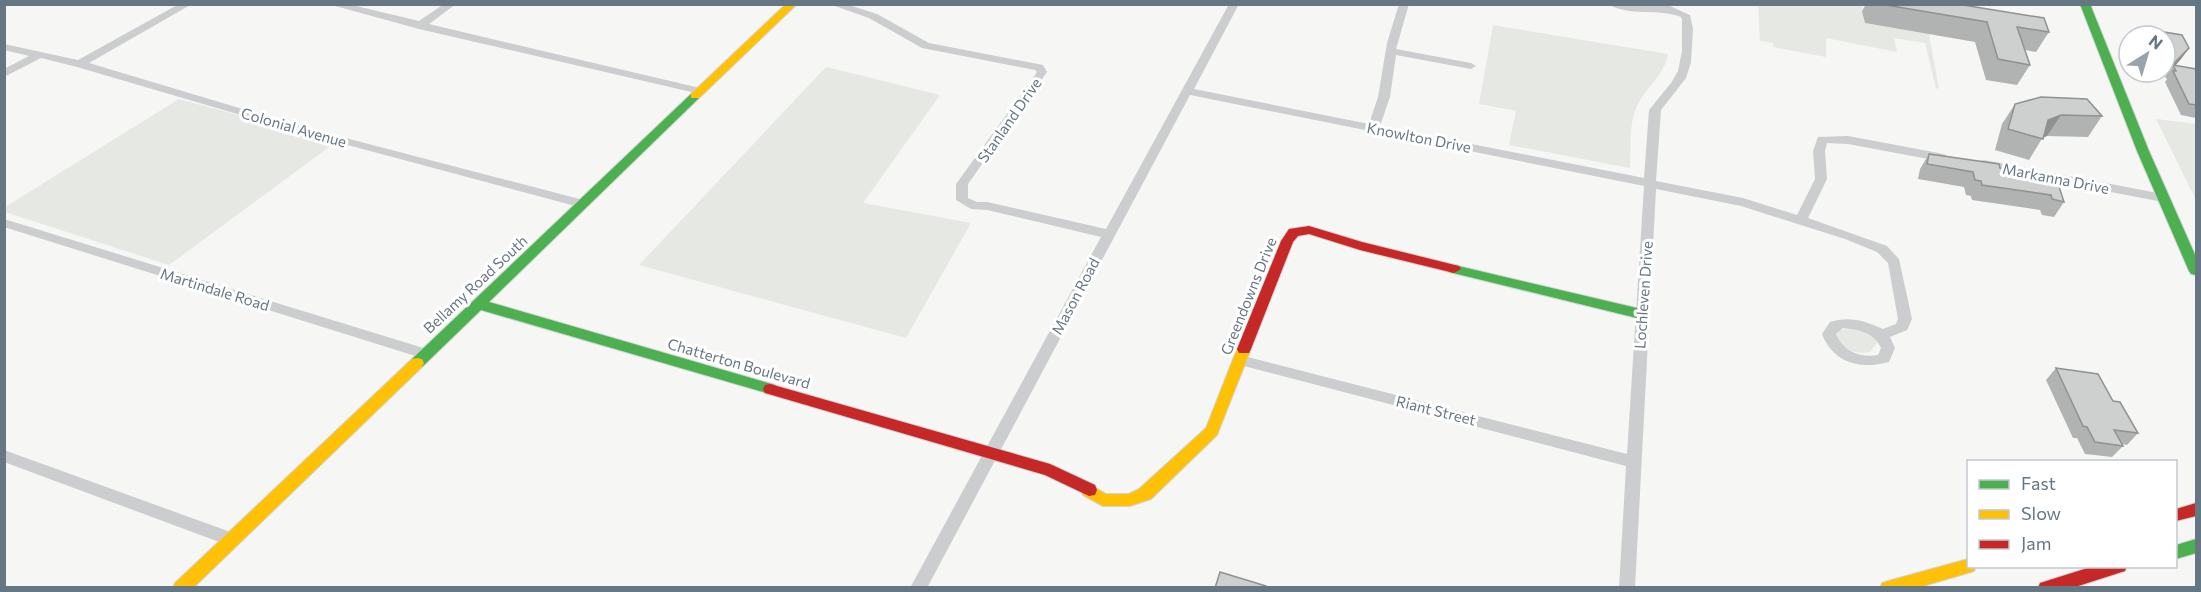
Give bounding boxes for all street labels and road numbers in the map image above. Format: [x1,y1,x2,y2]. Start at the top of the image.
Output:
street label: Stanland Drive [973,74,1045,166]
street label: Colonial Avenue [239,103,349,151]
street label: Knowlton Drive [1365,118,1473,156]
street label: Markanna Drive [2001,159,2111,197]
street label: Bellamy Road South [419,231,531,337]
street label: Greendowns Drive [1216,235,1280,357]
street label: Lochleven Drive [1630,240,1656,350]
street label: Mason Road [1047,255,1103,337]
street label: Martindale Road [158,264,272,314]
street label: Chatterton Boulevard [666,334,812,392]
street label: Riant Street [1394,391,1478,429]

